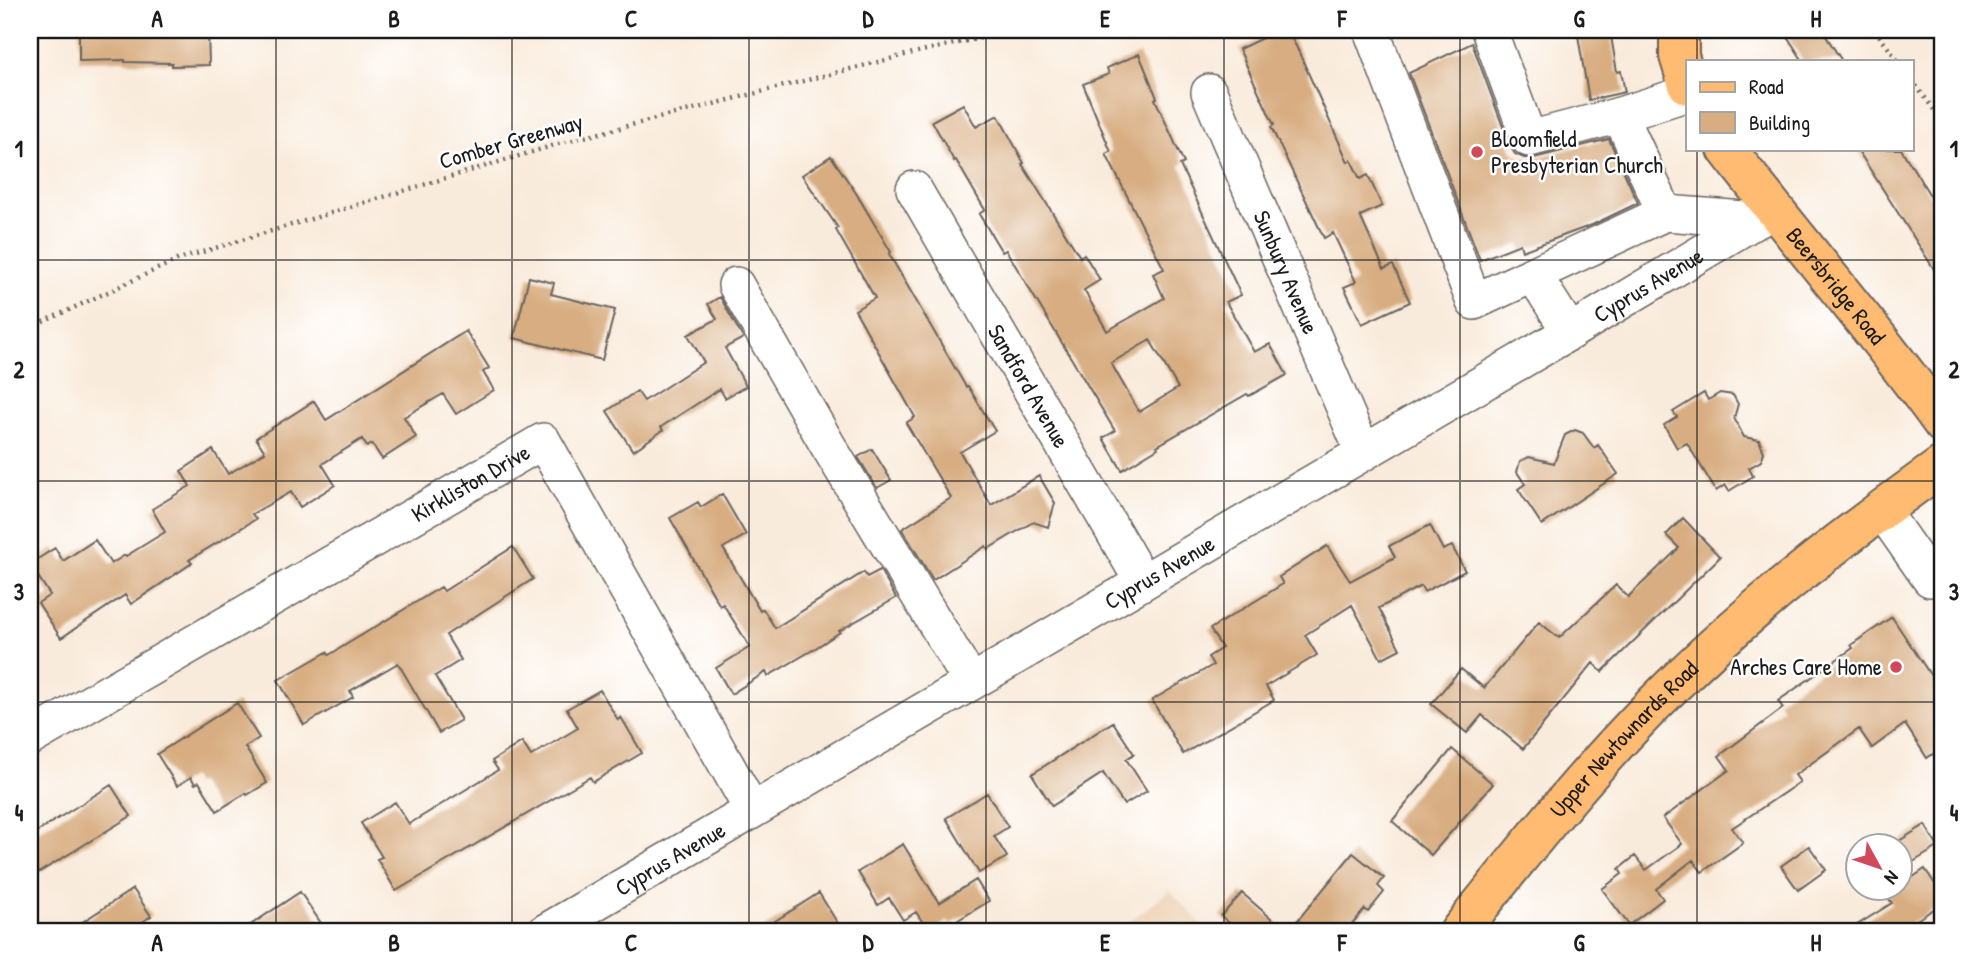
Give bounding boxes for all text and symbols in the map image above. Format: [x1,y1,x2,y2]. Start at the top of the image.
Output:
text: A [151,3,163,34]
text: B [388,3,400,34]
text: C [625,3,637,34]
text: D [863,3,875,34]
text: E [1100,3,1111,34]
text: F [1337,3,1348,34]
text: G [1573,3,1585,34]
text: H [1811,3,1822,34]
legend [1686,60,1913,150]
text: Road [1749,72,1783,101]
street label: Comber Greenway [435,105,587,176]
text: Building [1749,108,1810,137]
place label: Bloomfield Presbyterian Church [1491,123,1663,180]
text: 1 [15,133,23,164]
text: 1 [1950,133,1958,164]
marker: Bloomfield Presbyterian Church [1469,144,1485,160]
street label: Sunbury Avenue [1247,206,1327,338]
street label: Beersbridge Road [1780,220,1893,351]
street label: Cyprus Avenue [1587,240,1709,329]
street label: Sandford Avenue [981,318,1077,453]
text: 2 [14,354,25,385]
text: 2 [1949,354,1960,385]
street label: Kirkliston Drive [405,436,535,529]
street label: Cyprus Avenue [1098,527,1220,616]
text: 3 [14,576,24,607]
text: 3 [1949,576,1959,607]
place label: Arches Care Home [1730,651,1882,682]
street label: Upper Newtownards Road [1542,653,1704,824]
marker: Arches Care Home [1888,659,1904,675]
text: 4 [15,797,24,828]
text: 4 [1950,797,1959,828]
street label: Cyprus Avenue [609,814,731,903]
north arrow [1843,832,1913,902]
text: N [1879,866,1905,890]
text: A [151,927,163,958]
text: B [388,927,400,958]
text: C [625,927,637,958]
text: D [863,927,875,958]
text: E [1100,927,1111,958]
text: F [1337,927,1348,958]
text: G [1573,927,1585,958]
text: H [1811,927,1822,958]

